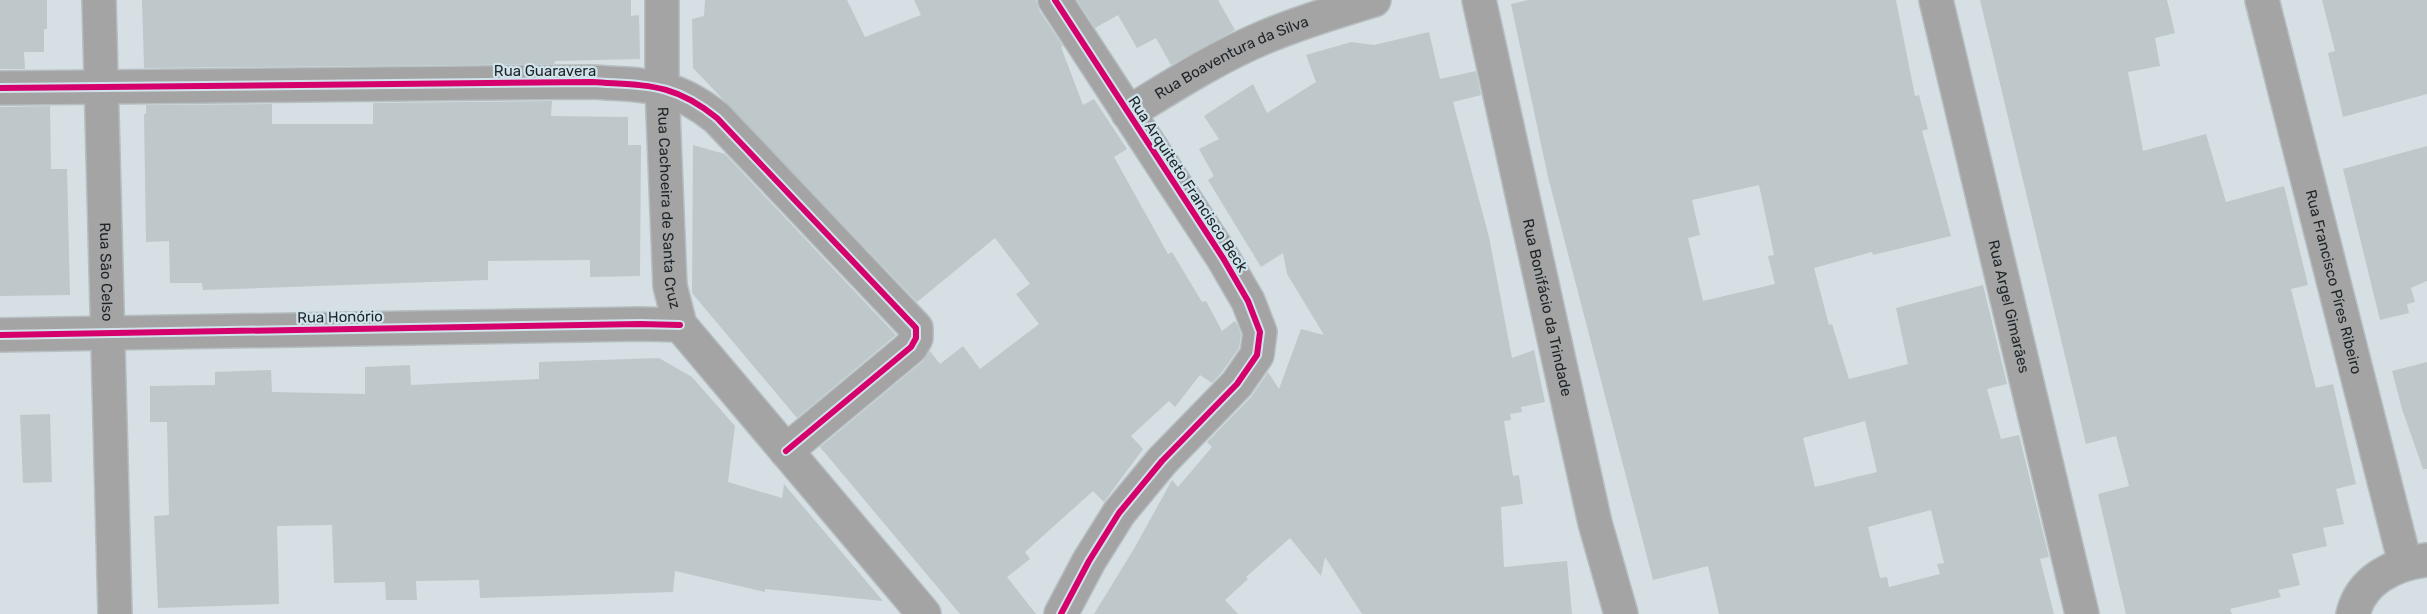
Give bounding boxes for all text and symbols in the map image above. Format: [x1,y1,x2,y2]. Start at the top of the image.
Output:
street label: Rua Boaventura da Silva [1152,12,1311,103]
street label: Rua Guaravera [494,62,596,80]
street label: Rua Arquiteto Francisco Beck [1124,93,1252,276]
street label: Rua Cachoeira de Santa Cruz [654,106,685,311]
street label: Rua Francisco Píres Ribeiro [2302,188,2366,376]
street label: Rua Bonifácio da Trindade [1519,217,1576,398]
street label: Rua São Celso [96,222,116,322]
street label: Rua Argel Gimarães [1984,238,2033,375]
street label: Rua Honório [297,307,383,327]

